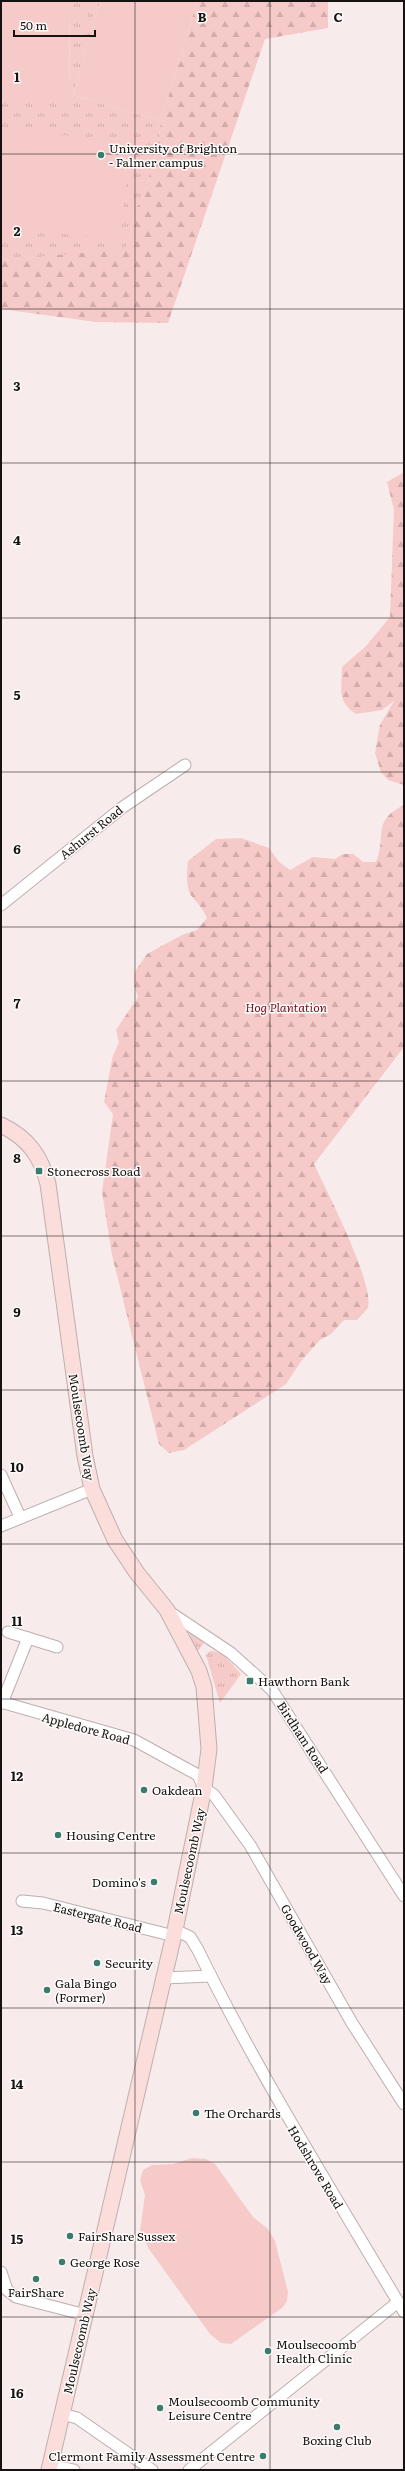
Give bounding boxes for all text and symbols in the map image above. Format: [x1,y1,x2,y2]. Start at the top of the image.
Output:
text: B [198,7,207,26]
text: C [333,7,343,26]
scale bar [14,12,95,38]
text: 50 m [20,16,47,34]
text: 1 [14,67,20,86]
place label: University of Brighton - Falmer campus [109,139,237,171]
marker: University of Brighton - Falmer campus [96,150,106,160]
text: 2 [14,221,21,240]
text: 3 [13,376,21,395]
text: 4 [13,530,21,549]
text: 5 [13,685,21,704]
street label: Ashurst Road [55,800,127,863]
text: 6 [13,839,21,858]
text: 7 [13,993,21,1012]
park label: Hog Plantation [245,998,327,1016]
text: 8 [13,1148,21,1167]
place label: Stonecross Road [47,1162,141,1180]
marker: Stonecross Road [34,1166,44,1176]
text: 9 [13,1302,21,1321]
street label: Moulsecoomb Way [65,1372,99,1482]
text: 10 [10,1457,24,1476]
text: 11 [12,1611,23,1630]
place label: Hawthorn Bank [258,1672,350,1690]
marker: Hawthorn Bank [245,1676,255,1686]
street label: Birdham Road [273,1698,333,1777]
street label: Appledore Road [40,1708,133,1749]
text: 12 [11,1766,23,1785]
place label: Oakdean [152,1781,203,1799]
marker: Oakdean [139,1785,149,1795]
street label: Moulsecoomb Way [169,1806,209,1916]
place label: Housing Centre [66,1826,155,1844]
marker: Housing Centre [53,1830,63,1840]
place label: Domino's [92,1873,147,1891]
marker: Domino's [149,1877,159,1887]
street label: Eastergate Road [52,1897,145,1937]
street label: Goodwood Way [277,1901,337,1987]
text: 13 [11,1920,23,1939]
place label: Security [105,1954,153,1972]
marker: Security [92,1958,102,1968]
place label: Gala Bingo (Former) [55,1974,117,2006]
marker: Gala Bingo (Former) [42,1985,52,1995]
text: 14 [11,2074,24,2093]
place label: The Orchards [204,2104,281,2122]
marker: The Orchards [191,2108,201,2118]
street label: Hodshrove Road [284,2122,348,2213]
place label: FairShare Sussex [78,2227,175,2245]
text: 15 [11,2229,23,2248]
marker: FairShare Sussex [65,2231,75,2241]
place label: George Rose [70,2253,140,2271]
marker: George Rose [57,2257,67,2267]
marker: FairShare [31,2274,41,2284]
place label: FairShare [8,2283,64,2301]
street label: Moulsecoomb Way [58,2286,100,2396]
place label: Moulsecoomb Health Clinic [276,2335,357,2367]
marker: Moulsecoomb Health Clinic [263,2346,273,2356]
text: 16 [11,2383,24,2402]
place label: Moulsecoomb Community Leisure Centre [168,2392,320,2424]
marker: Moulsecoomb Community Leisure Centre [155,2403,165,2413]
marker: Boxing Club [332,2422,342,2432]
place label: Boxing Club [302,2431,372,2449]
place label: Clermont Family Assessment Centre [48,2447,255,2465]
marker: Clermont Family Assessment Centre [258,2451,268,2461]

